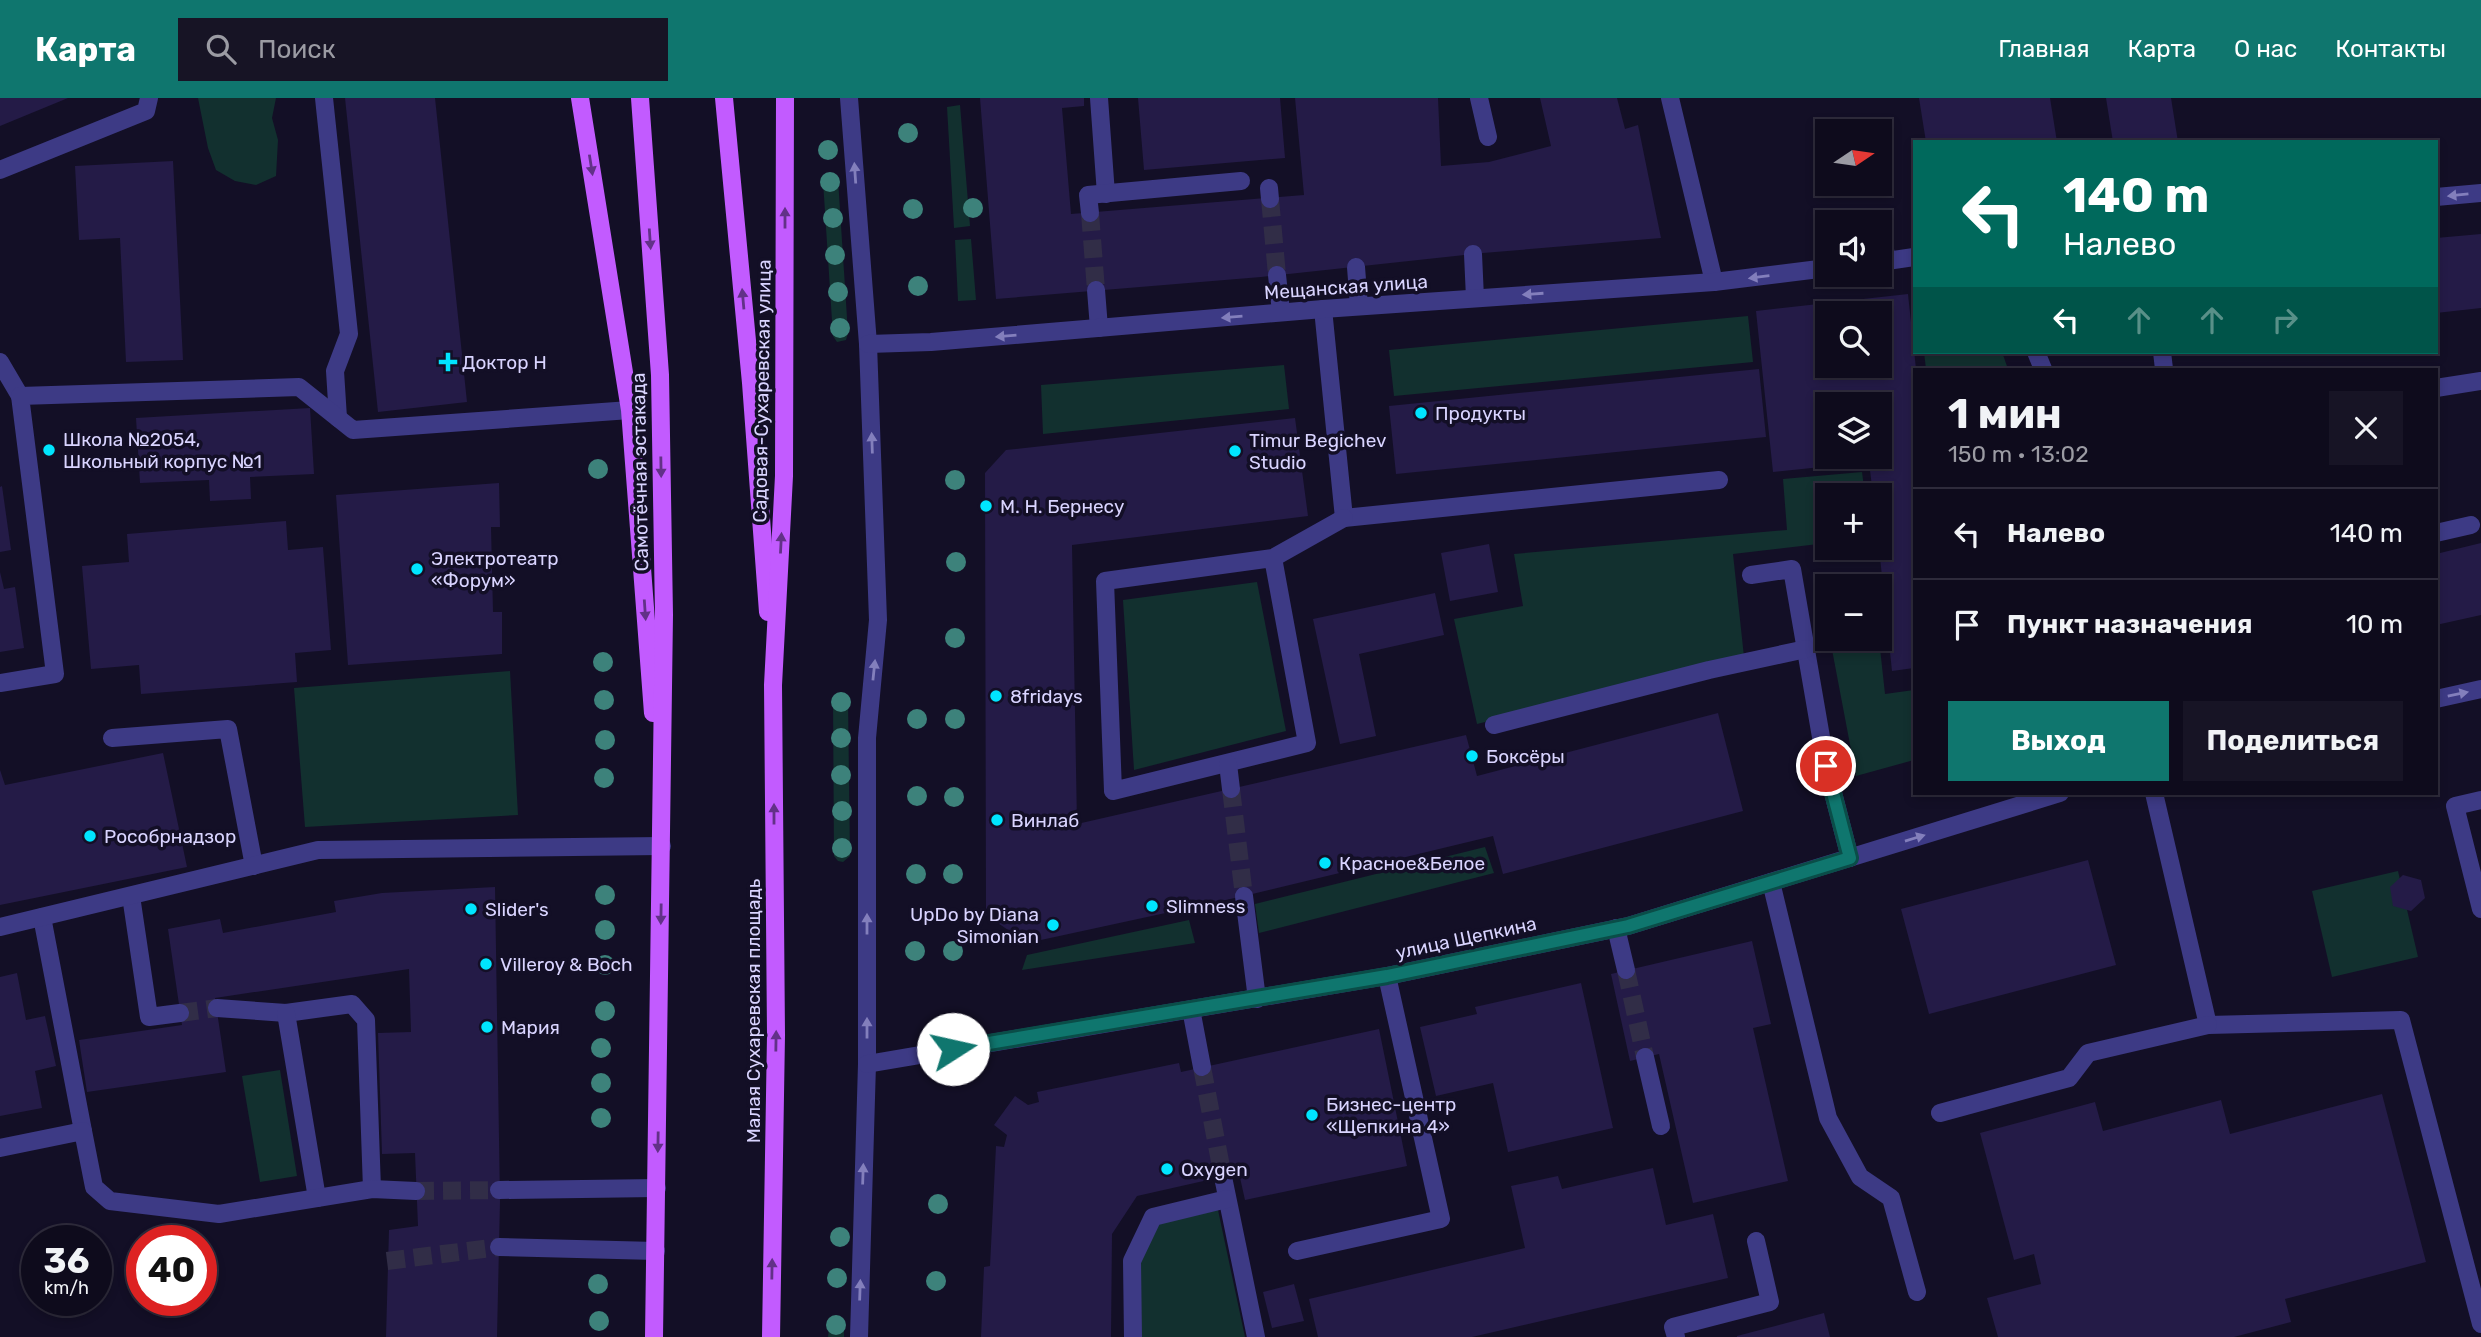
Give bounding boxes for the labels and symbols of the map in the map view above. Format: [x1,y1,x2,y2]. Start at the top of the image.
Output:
north arrow [1815,119,1892,196]
one-way arrow [585,154,596,176]
one-way arrow [849,162,860,184]
one-way arrow [2447,190,2469,201]
one-way arrow [779,207,791,229]
one-way arrow [645,229,656,251]
street label: Садовая-Сухаревская улица [748,259,776,523]
street label: Мещанская улица [1263,270,1429,304]
one-way arrow [1748,271,1770,282]
one-way arrow [737,288,748,310]
one-way arrow [1521,289,1543,300]
one-way arrow [1221,311,1243,322]
one-way arrow [994,331,1016,342]
place label: Доктор Н [462,351,547,374]
marker: Доктор Н [440,354,456,370]
street label: Самотёчная эстакада [627,372,653,572]
place label: Продукты [1435,402,1526,425]
marker: Продукты [1413,405,1429,421]
place label: Школа №2054, Школьный корпус №1 [63,428,262,473]
place label: Timur Begichev Studio [1249,429,1386,474]
one-way arrow [866,431,877,453]
marker: Школа №2054, Школьный корпус №1 [41,442,57,458]
marker: Timur Begichev Studio [1227,443,1243,459]
one-way arrow [656,456,667,478]
place label: М. Н. Бернесу [1000,495,1125,518]
marker: М. Н. Бернесу [978,498,994,514]
one-way arrow [775,532,786,554]
place label: Электротеатр «Форум» [431,547,559,592]
marker: Электротеатр «Форум» [409,561,425,577]
one-way arrow [640,599,651,621]
one-way arrow [869,659,880,681]
place label: 8fridays [1010,685,1083,708]
marker: 8fridays [988,688,1004,704]
one-way arrow [2448,688,2470,699]
pin [1796,736,1856,796]
place label: Боксёры [1486,745,1565,768]
marker: Боксёры [1464,748,1480,764]
one-way arrow [768,803,780,825]
place label: Винлаб [1011,809,1079,832]
marker: Винлаб [989,812,1005,828]
place label: Рособрнадзор [104,825,236,848]
marker: Рособрнадзор [82,828,98,844]
one-way arrow [1905,832,1926,842]
place label: Красное&Белое [1339,852,1485,875]
marker: Красное&Белое [1317,855,1333,871]
street label: Малая Сухаревская площадь [742,878,765,1143]
place label: Slimness [1166,895,1245,918]
place label: Slider's [485,898,549,921]
marker: Slimness [1144,898,1160,914]
marker: Slider's [463,901,479,917]
place label: UpDo by Diana Simonian [910,903,1039,948]
one-way arrow [655,904,667,926]
street label: улица Щепкина [1393,912,1539,964]
one-way arrow [861,913,873,935]
marker: UpDo by Diana Simonian [1045,917,1061,933]
place label: Villeroy & Boch [500,953,633,976]
marker: Villeroy & Boch [478,956,494,972]
position arrow [916,1012,990,1086]
place label: Мария [501,1016,560,1039]
one-way arrow [861,1017,873,1039]
marker: Мария [479,1019,495,1035]
one-way arrow [770,1030,782,1052]
place label: Бизнес-центр «Щепкина 4» [1326,1093,1456,1138]
marker: Бизнес-центр «Щепкина 4» [1304,1107,1320,1123]
one-way arrow [652,1131,664,1153]
place label: Oxygen [1181,1158,1248,1181]
marker: Oxygen [1159,1161,1175,1177]
one-way arrow [858,1163,869,1185]
speed limit sign: 40 [126,1225,217,1316]
one-way arrow [766,1258,778,1280]
one-way arrow [855,1279,866,1301]

